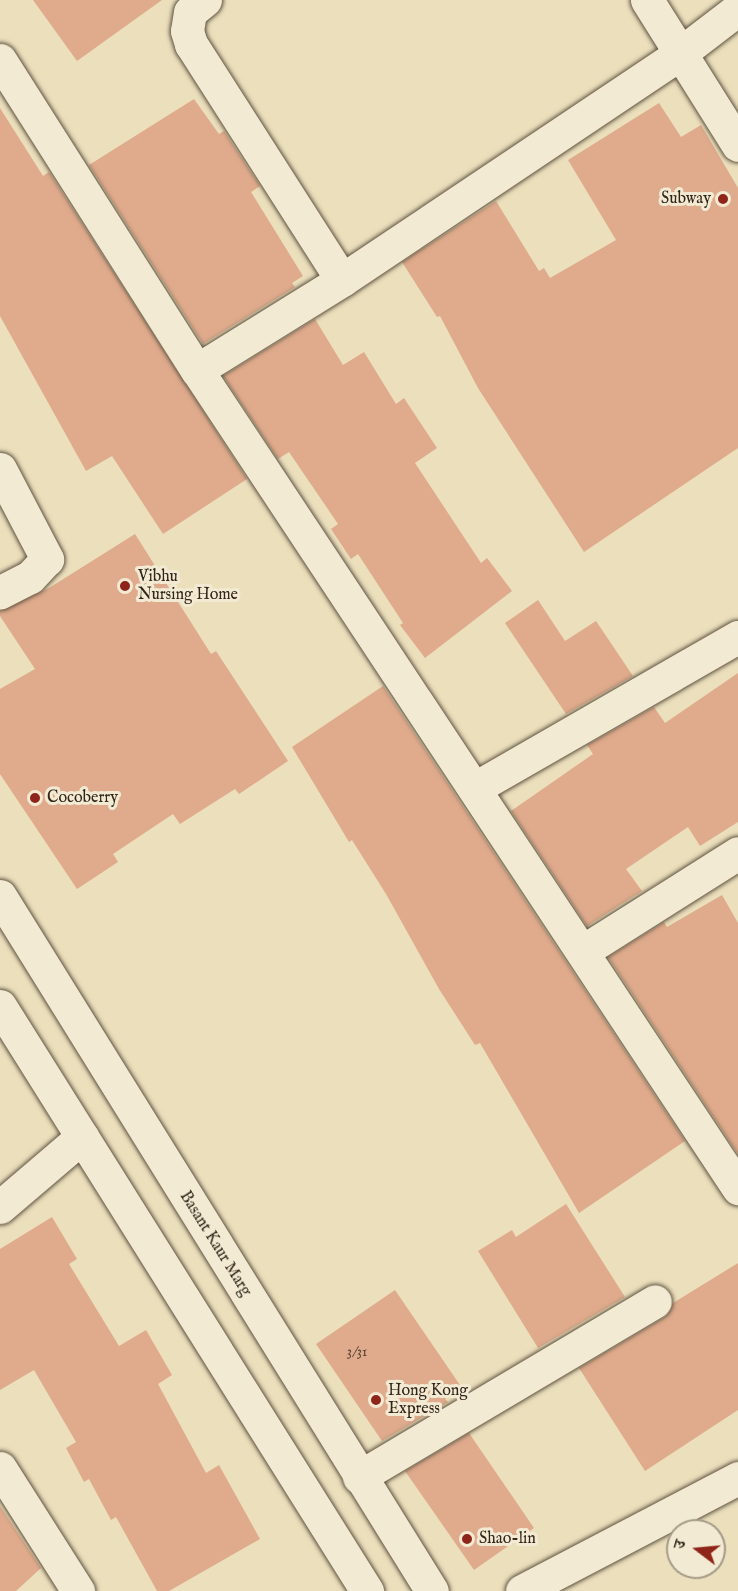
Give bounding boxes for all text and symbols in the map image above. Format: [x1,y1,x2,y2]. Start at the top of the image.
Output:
place label: Subway [661,189,711,209]
marker: Subway [716,192,730,206]
place label: Vibhu Nursing Home [138,567,238,605]
marker: Vibhu Nursing Home [116,577,134,595]
place label: Cocoberry [47,788,118,808]
marker: Cocoberry [28,791,42,805]
street label: Basant Kaur Marg [175,1188,255,1300]
house number: 3/31 [347,1344,367,1360]
place label: Hong Kong Express [388,1381,468,1419]
marker: Hong Kong Express [369,1393,383,1407]
north arrow [666,1519,726,1579]
place label: Shao-lin [479,1529,536,1549]
marker: Shao-lin [460,1532,474,1546]
text: उ [670,1538,691,1551]

